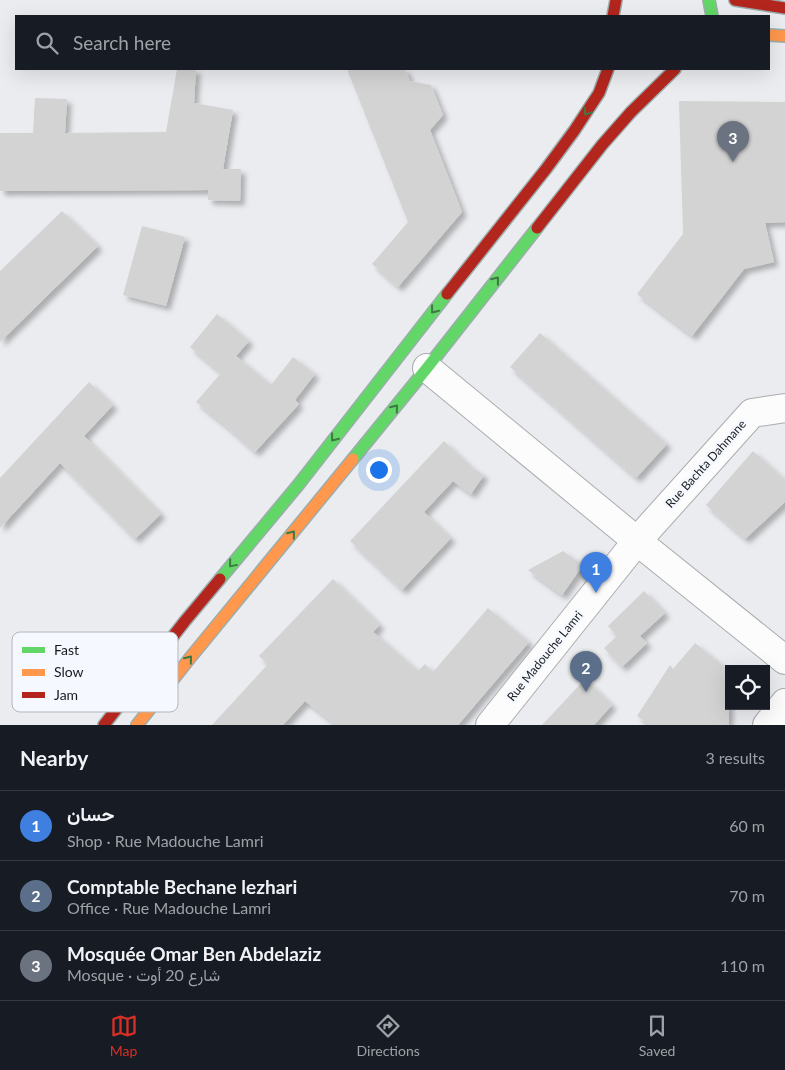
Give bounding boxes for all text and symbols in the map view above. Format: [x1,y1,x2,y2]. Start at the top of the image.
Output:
search box [15,15,770,70]
icon: search [33,29,61,57]
text: Search here [73,31,171,54]
one-way arrow [583,107,593,116]
pin: 3 [717,121,749,162]
one-way arrow [490,277,498,286]
one-way arrow [432,304,440,313]
one-way arrow [389,404,398,413]
street label: Rue Bachta Dahmane [662,417,749,511]
one-way arrow [332,432,340,441]
your location [366,457,392,483]
one-way arrow [287,530,296,539]
pin: 1 [580,552,612,593]
one-way arrow [229,559,238,568]
street label: Rue Madouche Lamri [504,608,586,704]
legend [12,632,178,712]
text: Fast [54,641,79,658]
pin: 2 [570,651,602,692]
one-way arrow [184,656,193,665]
text: Slow [54,663,84,680]
map controls [725,665,770,710]
button: locate [725,665,770,710]
text: Jam [54,686,78,703]
text: Nearby [20,745,88,770]
text: 3 results [705,748,765,767]
text: حسان [67,802,114,825]
text: 1 [31,816,41,835]
text: 60 m [729,816,765,835]
text: Shop · Rue Madouche Lamri [67,831,264,850]
text: Comptable Bechane lezhari [67,875,297,898]
text: 2 [31,886,41,905]
text: 70 m [729,886,765,905]
text: Office · Rue Madouche Lamri [67,898,271,917]
text: Mosquée Omar Ben Abdelaziz [67,942,321,965]
text: 3 [31,956,41,975]
text: 110 m [720,956,765,975]
text: Mosque · شارع 20 أوت [67,965,220,984]
tab: Map [110,1012,138,1059]
tab: Directions [357,1012,420,1059]
tab: Saved [639,1012,675,1059]

